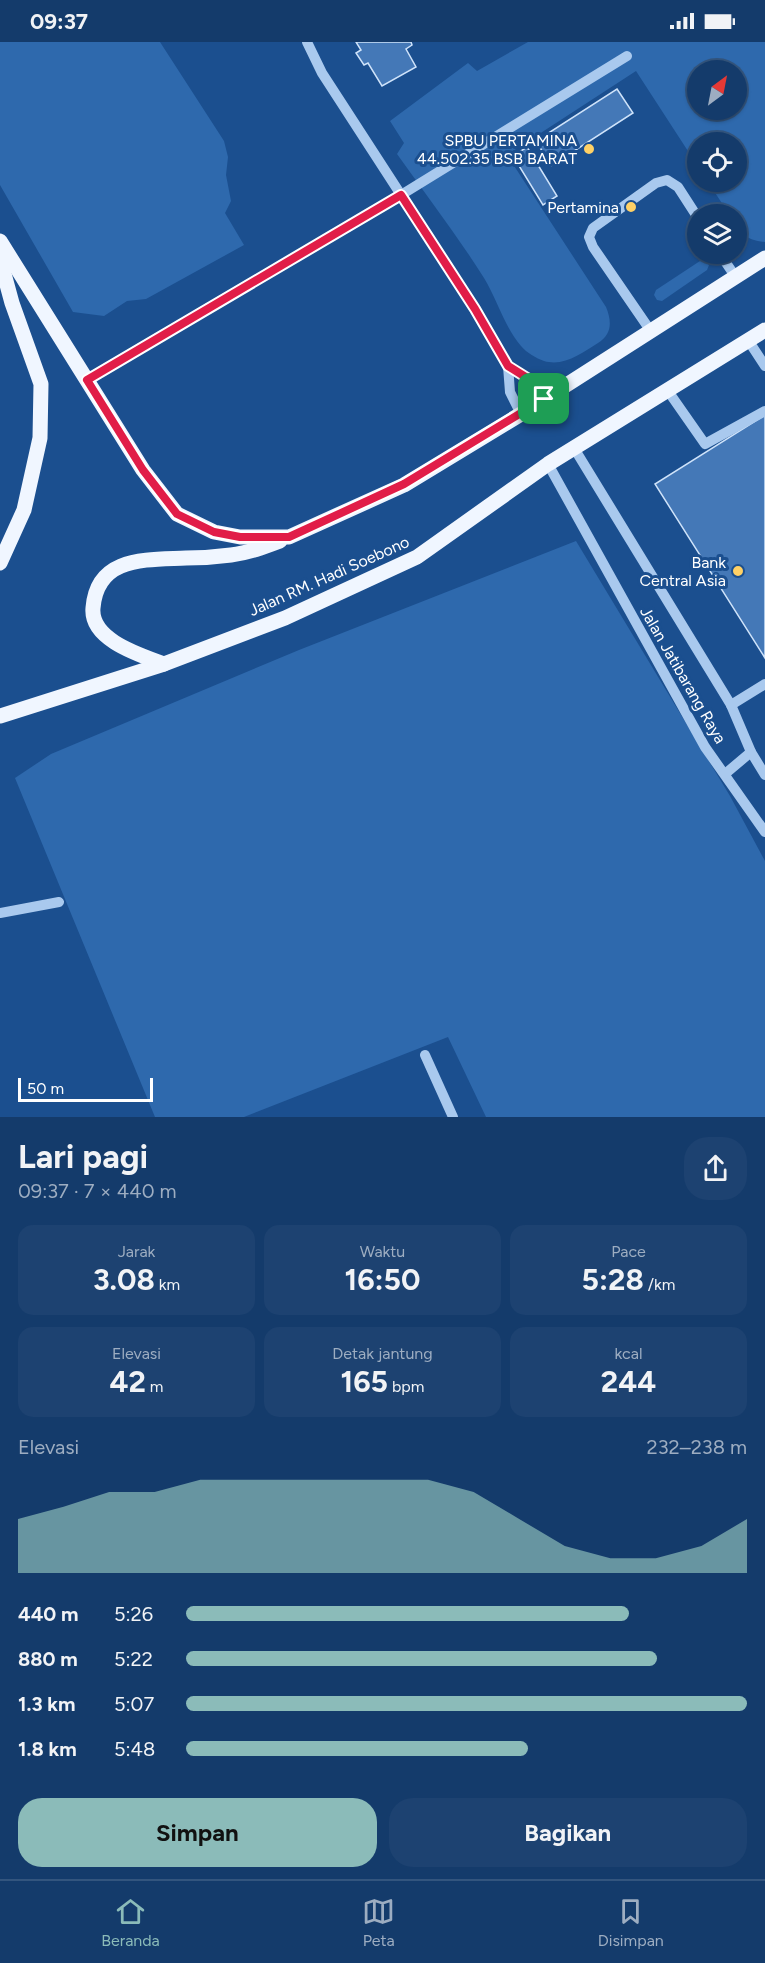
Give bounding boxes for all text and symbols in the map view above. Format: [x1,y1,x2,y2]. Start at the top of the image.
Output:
text: 09:37 [30,8,88,35]
north arrow [687,60,747,120]
map controls [687,60,747,264]
place label: SPBU PERTAMINA 44.502.35 BSB BARAT [417,131,577,168]
button: locate [687,132,747,192]
marker: SPBU PERTAMINA 44.502.35 BSB BARAT [582,142,596,156]
place label: Pertamina [547,198,619,217]
marker: Pertamina [624,200,638,214]
button: layers [687,204,747,264]
pin [518,373,569,424]
icon: arrive [527,382,560,415]
street label: Jalan RM. Hadi Soebono [246,532,412,620]
place label: Bank Central Asia [640,553,726,590]
marker: Bank Central Asia [731,564,745,578]
street label: Jalan Jatibarang Raya [636,603,730,747]
scale bar [18,1075,153,1102]
text: 50 m [27,1079,64,1098]
text: Lari pagi [18,1137,148,1176]
button: share [684,1137,747,1200]
text: 09:37 · 7 × 440 m [18,1179,176,1203]
text: Jarak [118,1242,155,1261]
text: Waktu [360,1242,405,1261]
text: Pace [611,1242,646,1261]
text: 3.08 [93,1261,155,1298]
text: 16:50 [345,1261,420,1298]
text: 5:28 [582,1261,644,1298]
text: km [155,1275,180,1294]
text: /km [644,1275,675,1294]
text: Elevasi [112,1344,161,1363]
text: Detak jantung [332,1344,433,1363]
text: kcal [615,1344,642,1363]
text: 42 [110,1363,146,1400]
text: 165 [341,1363,388,1400]
text: 244 [601,1363,656,1400]
text: m [146,1377,163,1396]
text: bpm [388,1377,424,1396]
text: Elevasi [18,1435,79,1459]
text: 232–238 m [646,1435,747,1459]
text: 440 m [18,1602,78,1626]
text: 5:26 [114,1602,153,1626]
text: 880 m [18,1647,78,1671]
text: 5:22 [114,1647,153,1671]
text: 1.3 km [18,1692,75,1716]
text: 5:07 [114,1692,154,1716]
text: 1.8 km [18,1737,77,1761]
text: 5:48 [114,1737,155,1761]
button: Simpan [18,1798,377,1867]
button: Bagikan [389,1798,747,1867]
tab: Beranda [101,1895,160,1950]
tab: Peta [362,1895,395,1950]
tab: Disimpan [598,1895,664,1950]

